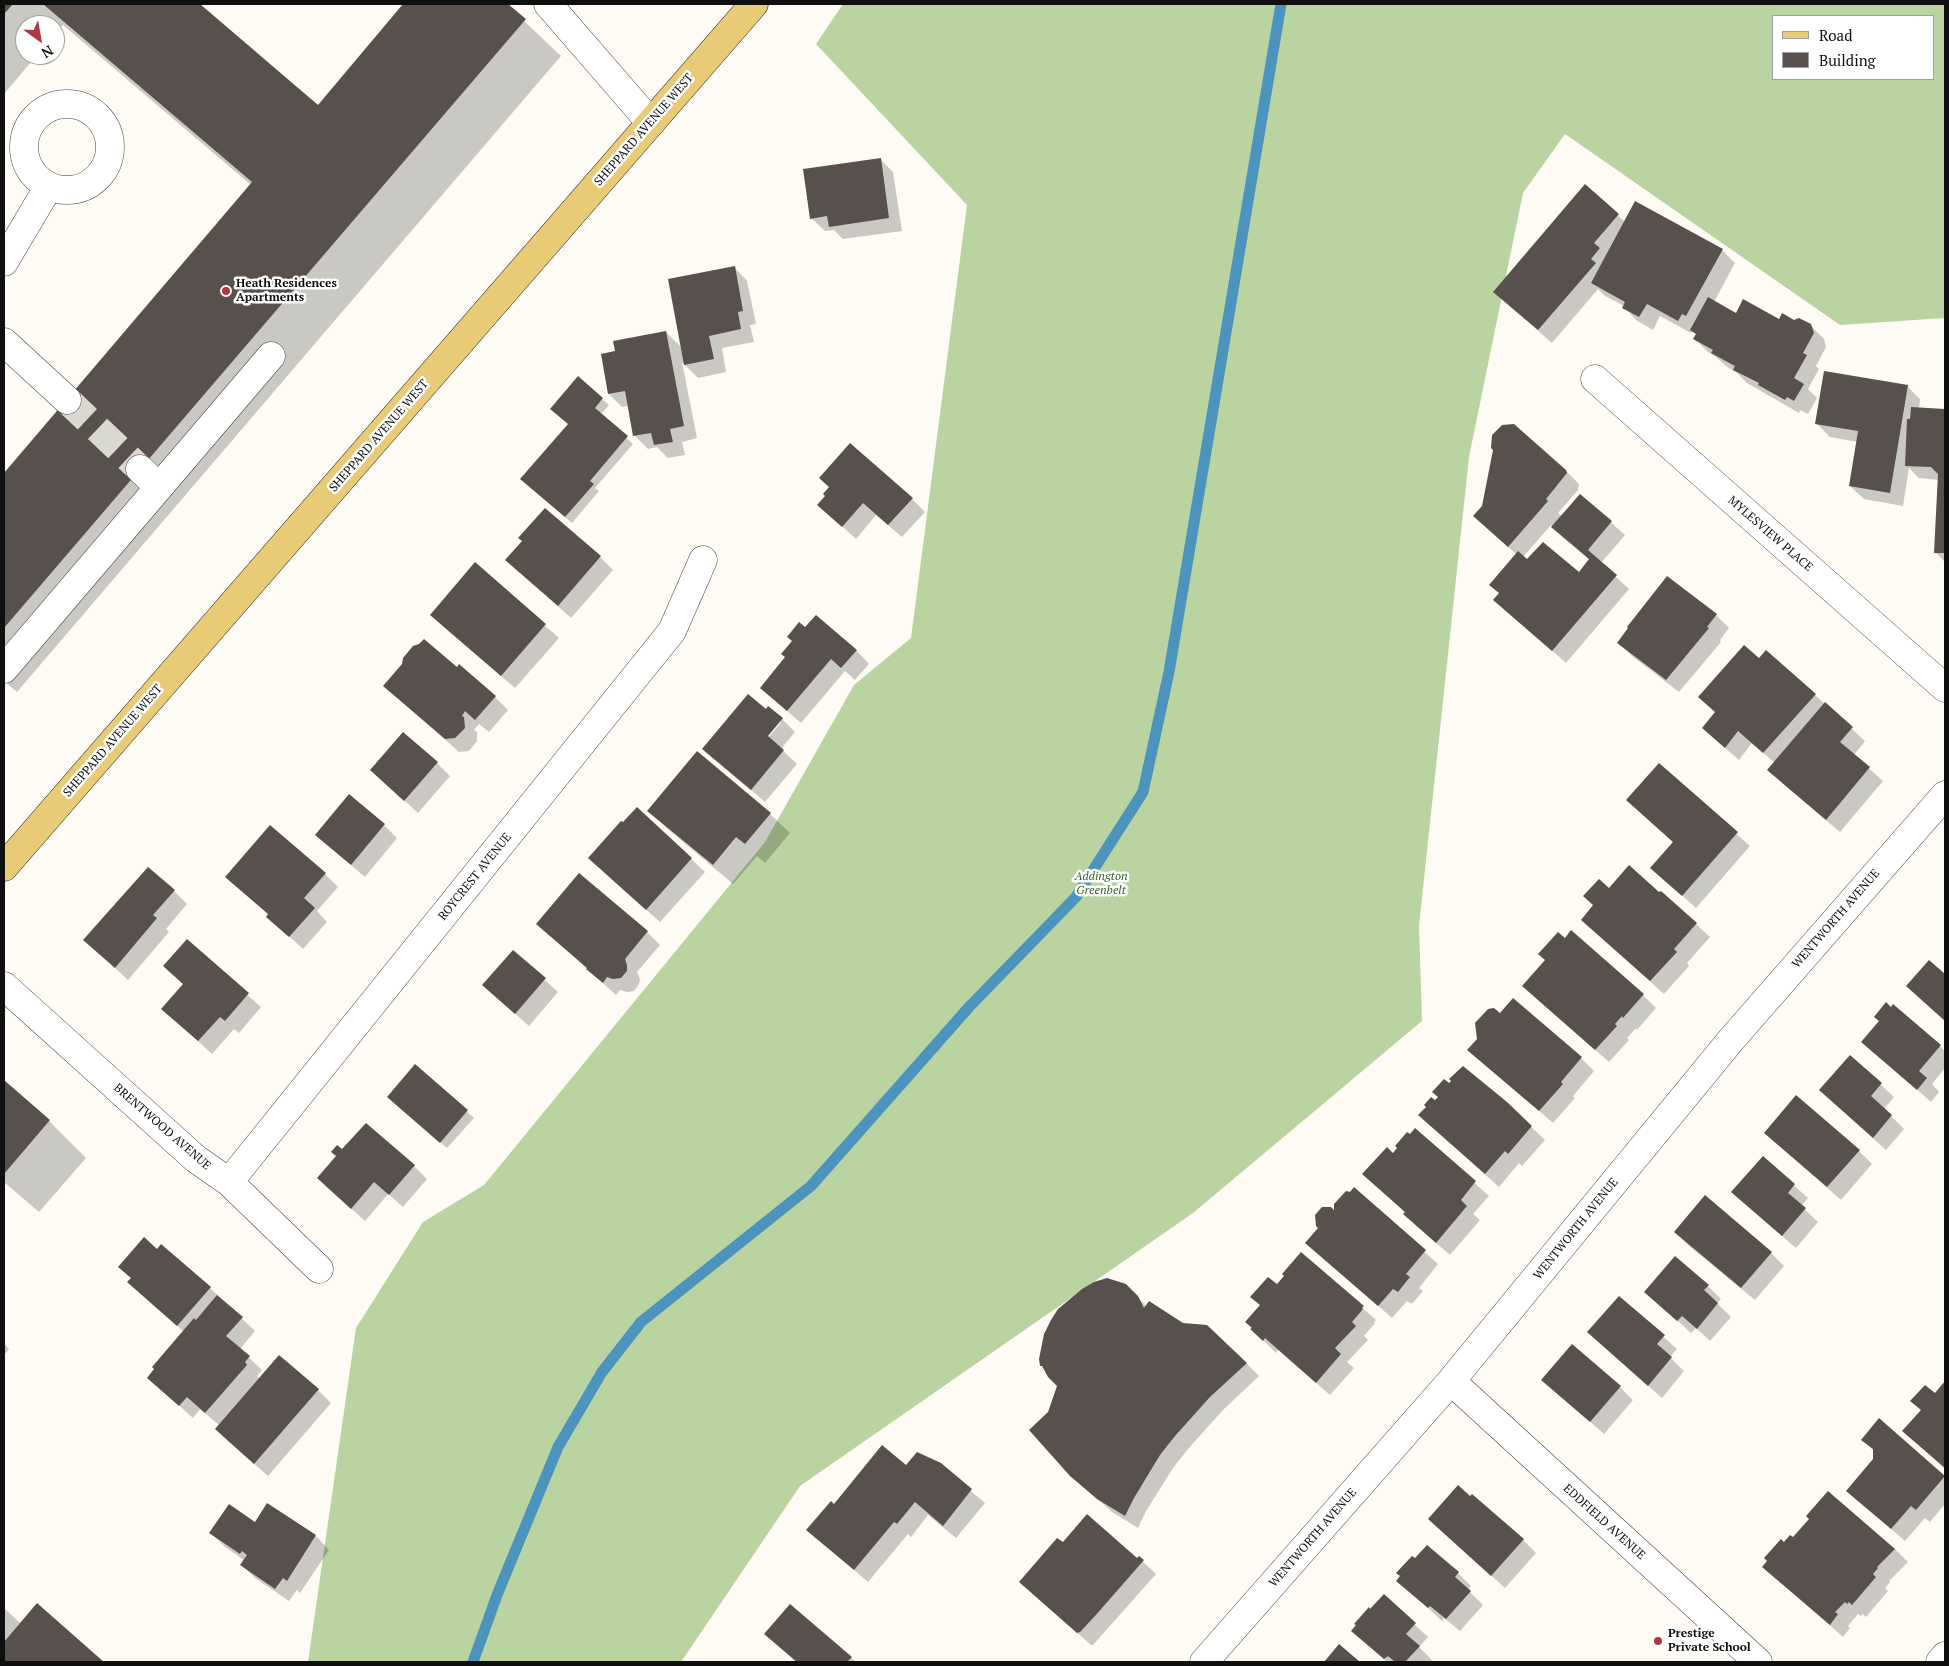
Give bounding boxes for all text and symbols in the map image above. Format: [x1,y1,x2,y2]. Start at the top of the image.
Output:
north arrow [15,15,65,65]
legend [1772,15,1934,80]
text: Road [1819,25,1852,45]
text: N [38,41,57,63]
text: Building [1819,50,1876,70]
street label: SHEPPARD AVENUE WEST [591,71,697,189]
place label: Heath Residences Apartments [236,277,337,305]
marker: Heath Residences Apartments [220,285,232,297]
street label: SHEPPARD AVENUE WEST [326,377,432,495]
street label: MYLESVIEW PLACE [1725,493,1815,575]
street label: SHEPPARD AVENUE WEST [60,682,166,800]
street label: ROYCREST AVENUE [435,830,515,924]
street label: WENTWORTH AVENUE [1789,867,1883,971]
park label: Addington Greenbelt [1074,870,1128,898]
street label: BRENTWOOD AVENUE [110,1081,214,1173]
street label: WENTWORTH AVENUE [1531,1175,1621,1283]
street label: EDDFIELD AVENUE [1560,1481,1648,1563]
street label: WENTWORTH AVENUE [1266,1486,1360,1590]
place label: Prestige Private School [1668,1627,1751,1655]
marker: Prestige Private School [1652,1635,1664,1647]

